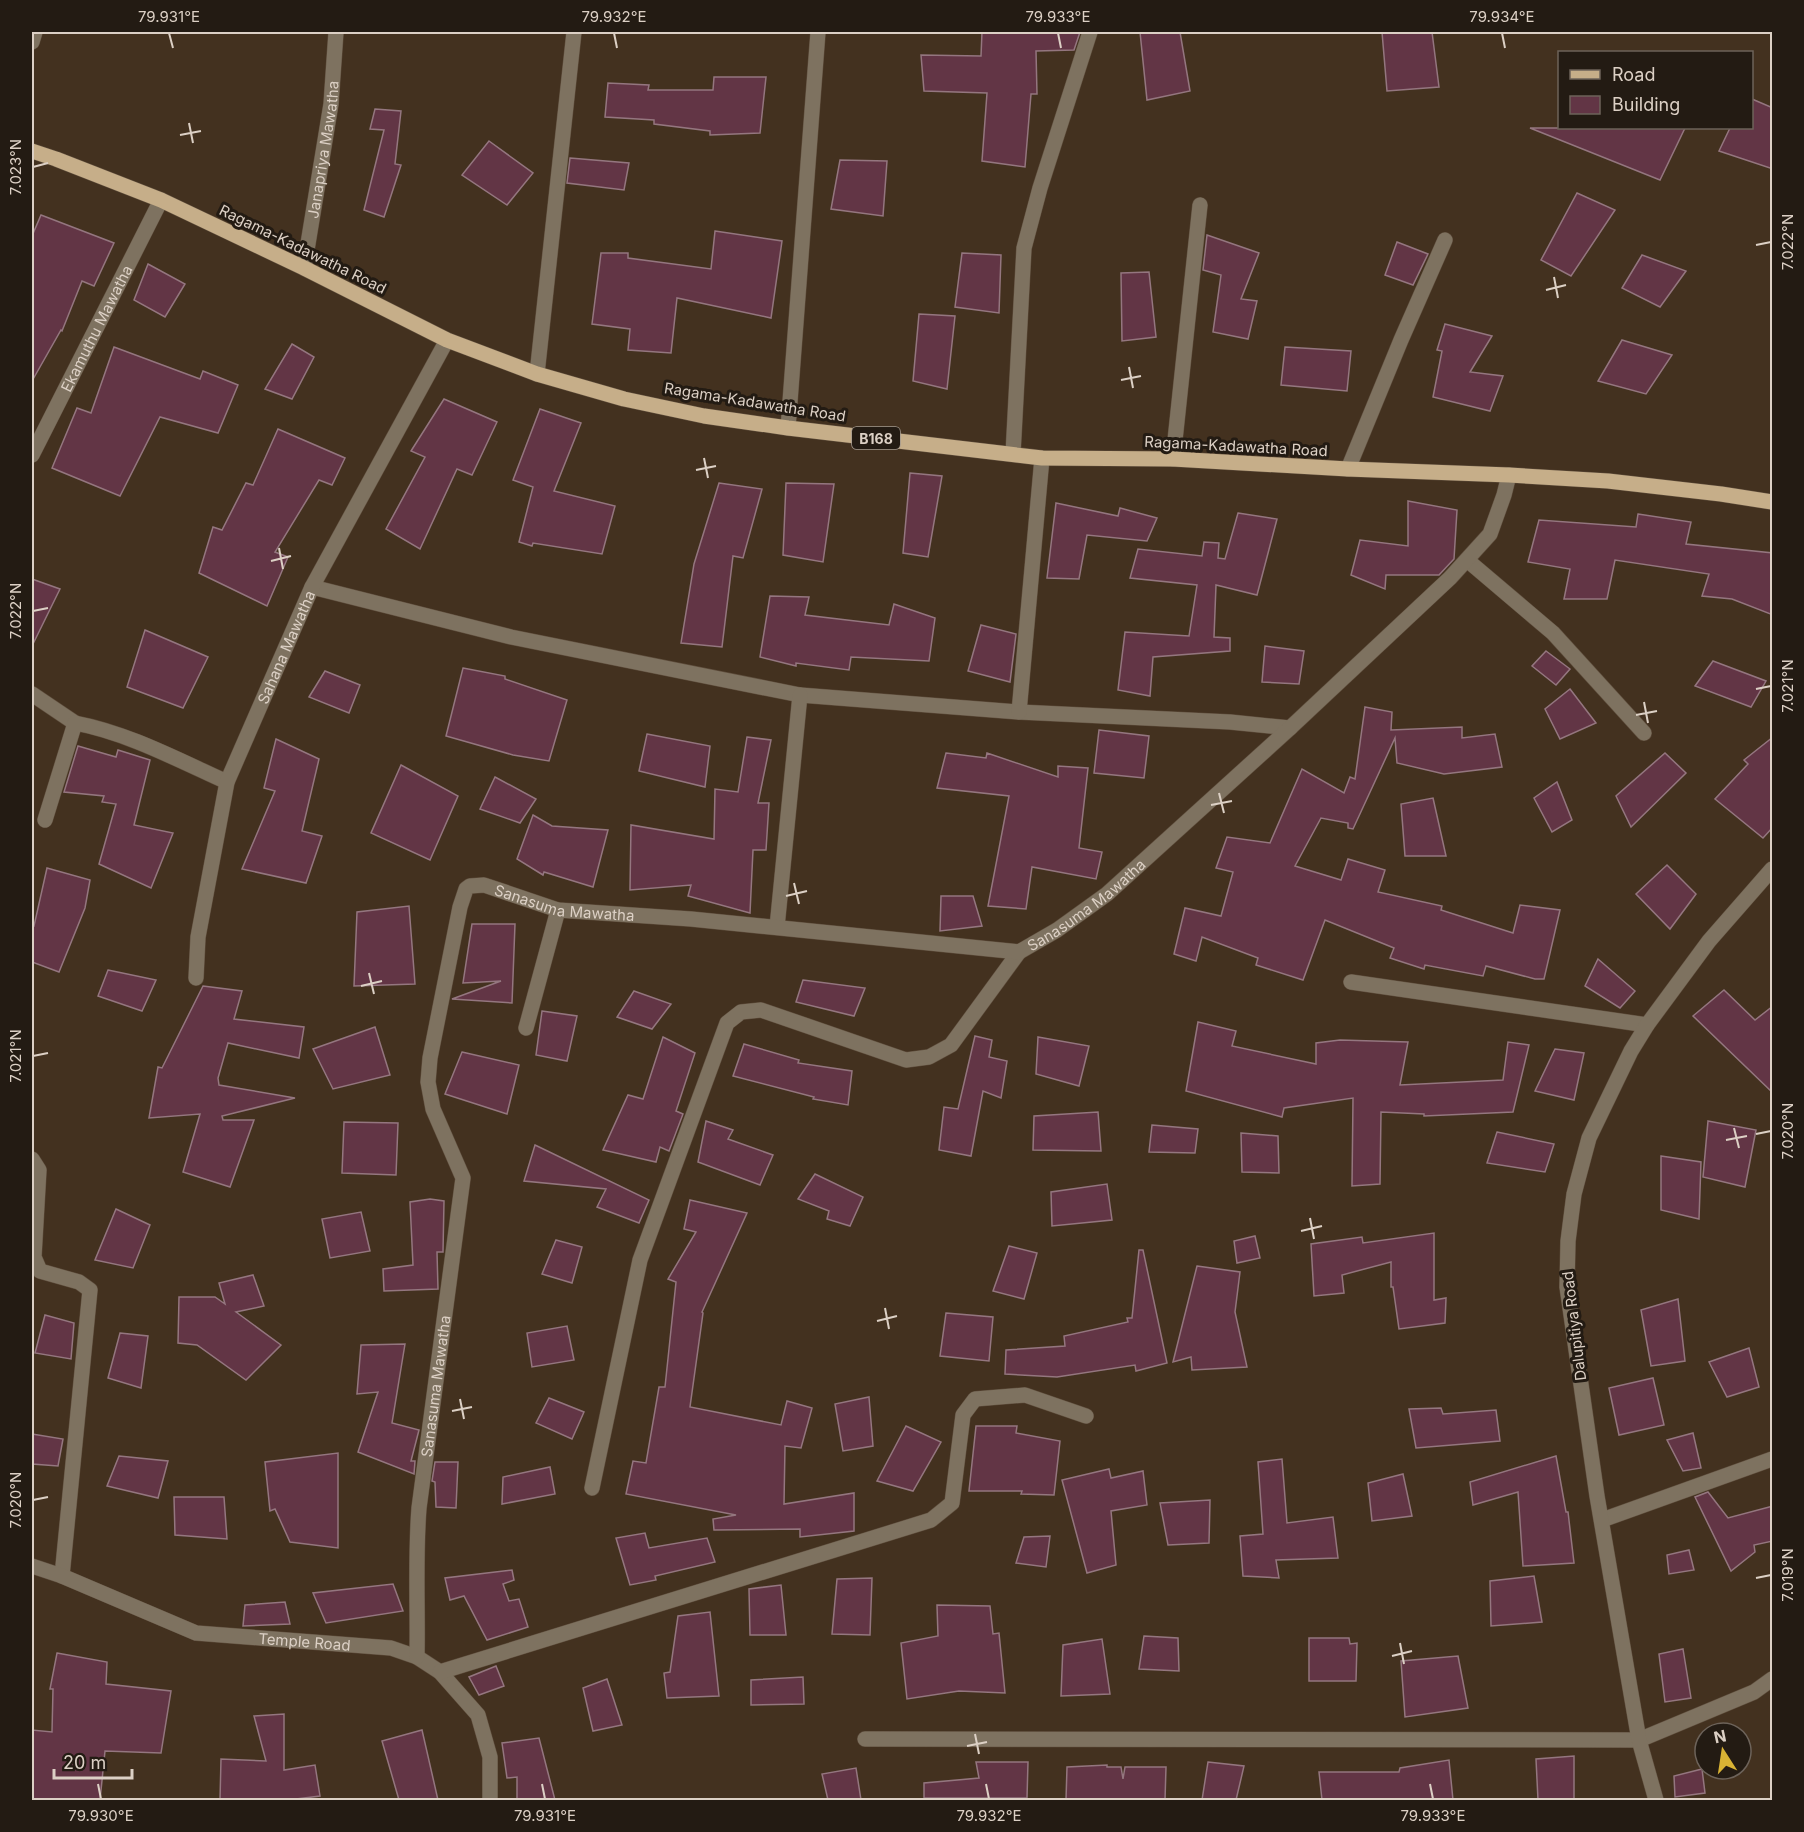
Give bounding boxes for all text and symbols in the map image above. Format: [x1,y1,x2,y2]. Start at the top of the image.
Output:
text: 79.931°E [138,7,200,26]
text: 79.932°E [581,7,647,26]
text: 79.933°E [1026,7,1090,26]
text: 79.934°E [1469,7,1535,26]
legend [1558,51,1753,129]
text: Road [1612,64,1655,85]
street label: Janapriya Mawatha [303,80,342,220]
text: Building [1612,94,1680,115]
text: 7.023°N [6,139,25,195]
street label: Ragama-Kadawatha Road [216,200,390,298]
text: 7.022°N [1778,214,1797,270]
street label: Ekamuthu Mawatha [56,262,136,395]
street label: Ragama-Kadawatha Road [663,378,847,426]
road number: B168 [852,427,900,449]
street label: Ragama-Kadawatha Road [1144,432,1328,460]
text: 7.022°N [6,583,25,639]
street label: Sahana Mawatha [253,587,319,707]
text: 7.021°N [1778,659,1797,713]
street label: Sanasuma Mawatha [1024,855,1149,955]
street label: Sanasuma Mawatha [492,880,635,925]
text: 7.021°N [6,1029,25,1083]
text: 7.020°N [1778,1103,1797,1159]
street label: Dalupitiya Road [1558,1270,1590,1382]
street label: Sanasuma Mawatha [416,1314,454,1458]
text: 7.020°N [6,1472,25,1528]
text: 7.019°N [1778,1548,1797,1602]
street label: Temple Road [258,1628,351,1654]
north arrow [1693,1721,1753,1781]
text: N [1712,1725,1728,1747]
scale bar [54,1742,132,1780]
text: 20 m [63,1752,106,1773]
text: 79.930°E [68,1806,134,1825]
text: 79.931°E [514,1806,576,1825]
text: 79.932°E [956,1806,1022,1825]
text: 79.933°E [1401,1806,1465,1825]

